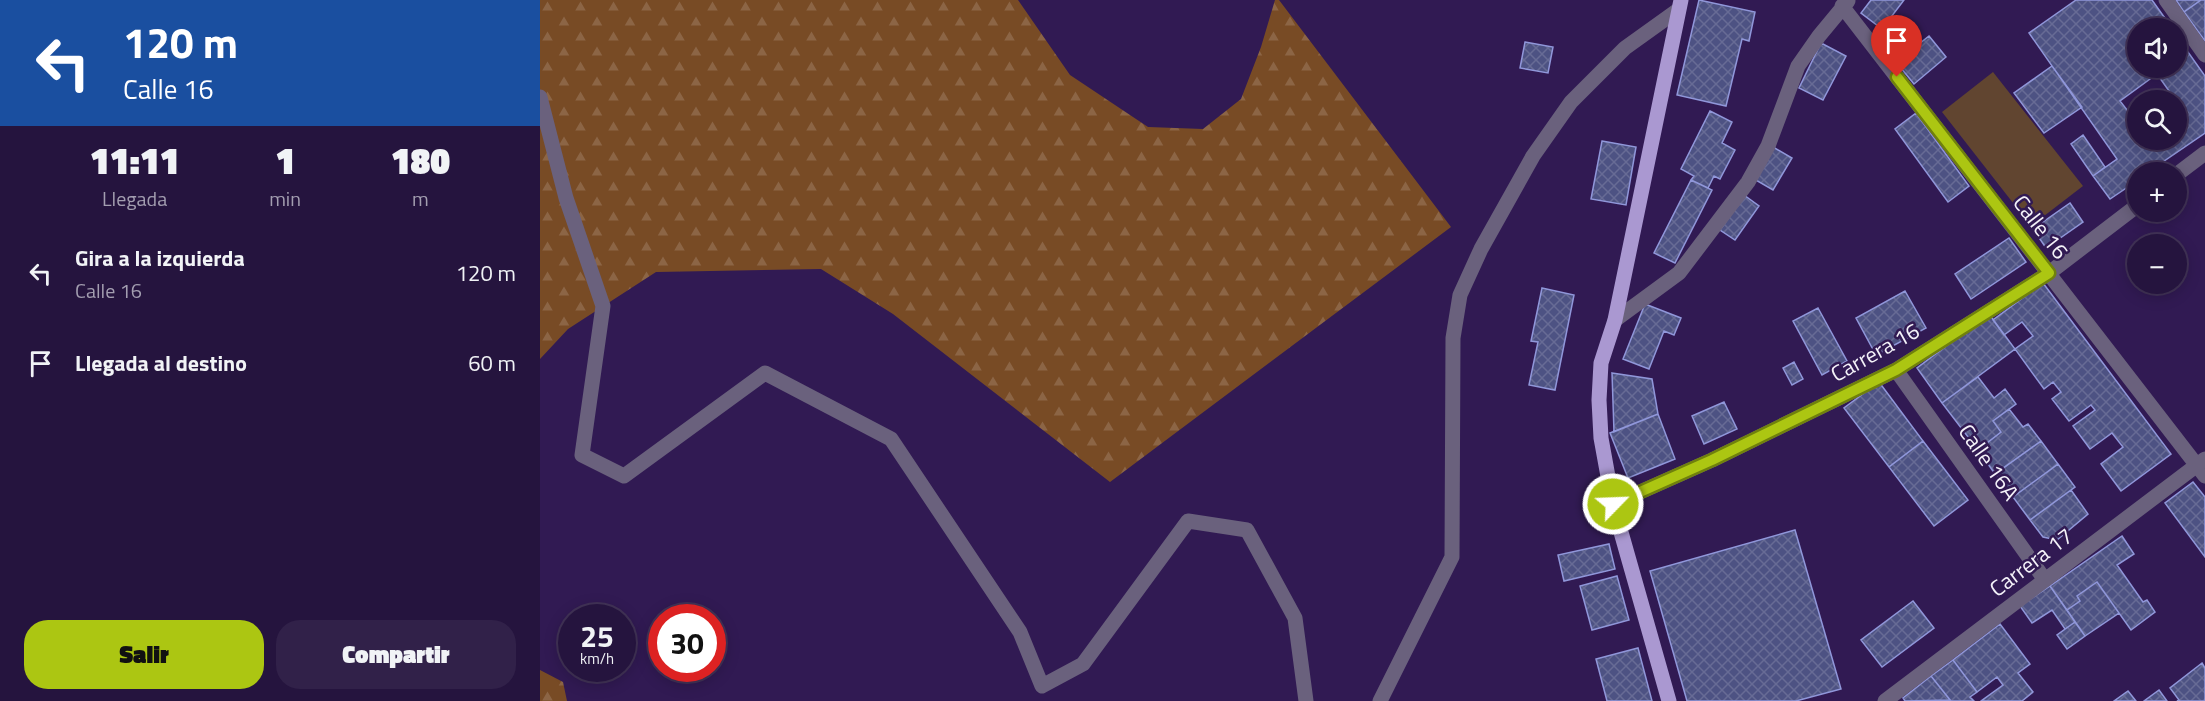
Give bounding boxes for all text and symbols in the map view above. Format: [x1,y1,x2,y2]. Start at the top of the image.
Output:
text: 120 m [123,10,238,74]
pin [1871,15,1922,77]
map controls [2127,18,2187,294]
button: sound [2127,18,2187,78]
icon: left [24,24,102,102]
icon: arrive [1880,24,1913,57]
text: Calle 16 [123,68,214,109]
button: search [2127,90,2187,150]
text: 11:11 [90,133,179,188]
text: 1 [275,133,295,188]
text: 180 [391,133,450,188]
button: + [2127,162,2187,222]
text: Llegada [102,183,167,214]
text: min [269,183,301,214]
text: m [412,183,429,214]
street label: Calle 16 [2005,187,2077,267]
button: − [2127,234,2187,294]
text: Gira a la izquierda [75,241,245,275]
text: 120 m [456,256,516,290]
icon: left [24,257,57,290]
text: Calle 16 [75,275,142,306]
street label: Carrera 16 [1824,314,1926,390]
text: Llegada al destino [75,346,247,380]
text: 60 m [468,346,516,380]
icon: arrive [24,347,57,380]
street label: Calle 16A [1950,417,2028,507]
position arrow [1581,472,1645,536]
street label: Carrera 17 [1982,519,2080,605]
speed limit sign: 30 [648,604,726,682]
text: 25 [580,613,614,659]
button: Salir [24,620,264,689]
button: Compartir [276,620,516,689]
text: km/h [580,647,614,670]

